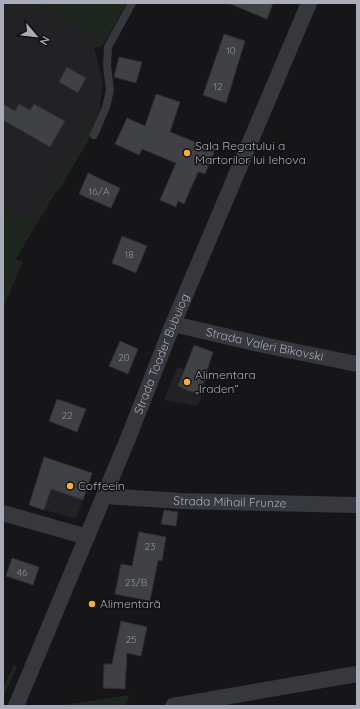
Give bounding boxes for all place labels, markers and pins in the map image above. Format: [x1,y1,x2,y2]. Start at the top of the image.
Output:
place label: Sala Regatului a Martorilor lui Iehova [195,138,306,167]
marker: Sala Regatului a Martorilor lui Iehova [182,148,192,158]
place label: Alimentara „Iraden” [195,367,256,396]
marker: Alimentara „Iraden” [182,377,192,387]
place label: Coffeein [78,478,125,493]
marker: Coffeein [65,481,75,491]
place label: Alimentară [100,596,161,611]
marker: Alimentară [87,599,97,609]

